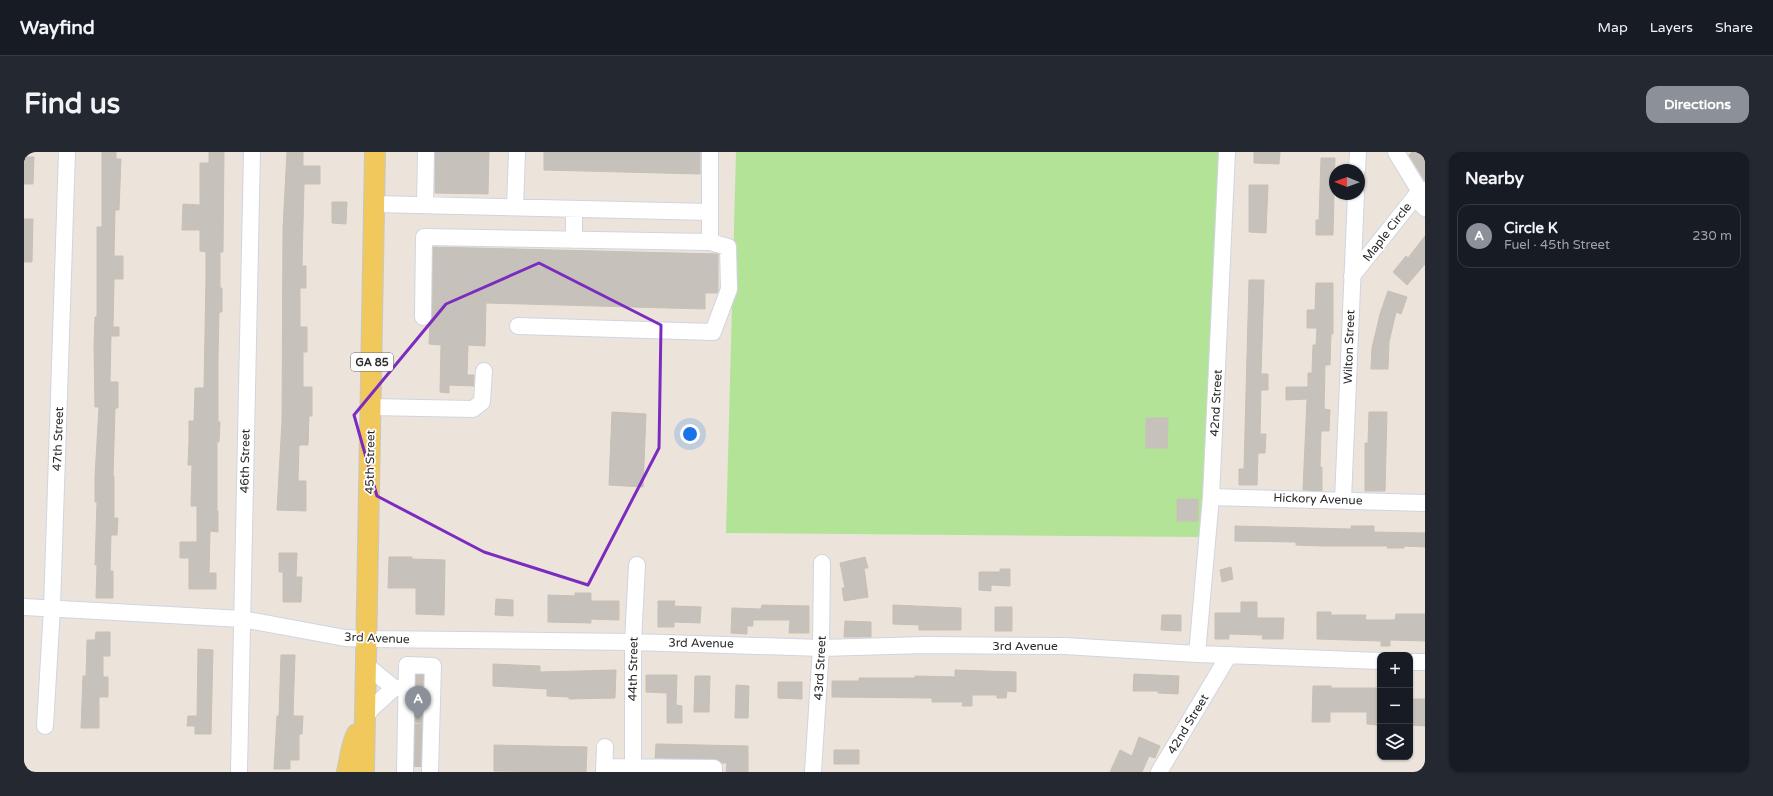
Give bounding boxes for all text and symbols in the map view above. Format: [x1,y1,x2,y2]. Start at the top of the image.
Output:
text: Wayfind [20,17,95,39]
text: Map [1598,19,1628,36]
text: Layers [1650,19,1693,36]
text: Share [1715,19,1753,36]
button: Directions [1646,86,1749,123]
text: Find us [24,87,120,121]
north arrow [1329,164,1365,200]
text: Nearby [1465,168,1524,189]
street label: Maple Circle [1360,200,1414,264]
text: Circle K [1504,219,1558,237]
text: A [1474,228,1484,244]
text: 230 m [1692,228,1732,244]
text: Fuel · 45th Street [1504,237,1610,253]
street label: Wilton Street [1341,309,1357,384]
road number: GA 85 [351,353,393,371]
street label: 42nd Street [1207,369,1225,437]
street label: 47th Street [50,406,66,471]
your location [680,424,700,444]
street label: 46th Street [237,428,253,493]
street label: 45th Street [362,429,378,494]
street label: Hickory Avenue [1273,490,1363,508]
street label: 3rd Avenue [344,630,410,646]
street label: 3rd Avenue [668,635,734,651]
street label: 43rd Street [811,635,829,701]
street label: 44th Street [625,636,641,701]
street label: 3rd Avenue [992,639,1058,653]
map controls [1377,652,1413,760]
button: + [1377,652,1413,688]
pin: A [405,686,431,719]
button: − [1377,688,1413,724]
street label: 42nd Street [1165,691,1212,756]
button: layers [1377,724,1413,760]

